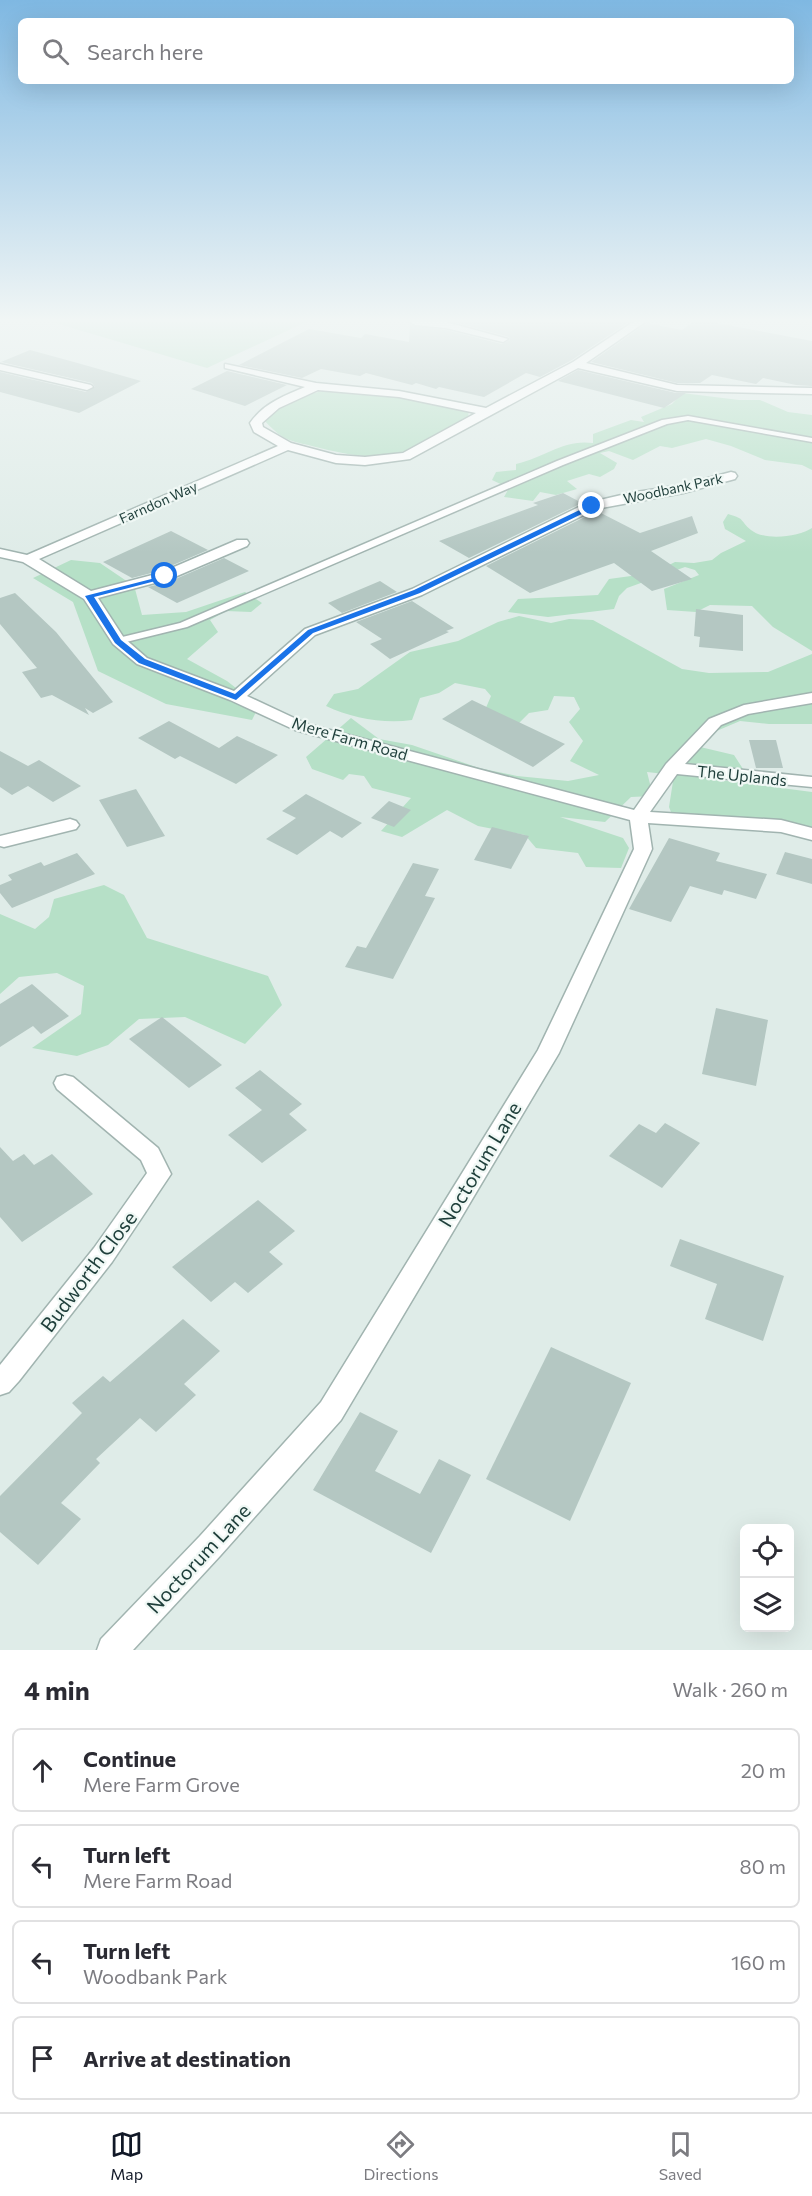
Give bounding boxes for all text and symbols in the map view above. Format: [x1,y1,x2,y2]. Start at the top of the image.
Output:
search box [18,18,794,84]
icon: search [39,35,72,68]
text: Search here [87,38,203,65]
street label: Woodbank Park [622,469,725,507]
street label: Farndon Way [116,477,200,527]
route end [578,492,604,518]
route start [151,562,177,588]
street label: Mere Farm Road [290,712,410,764]
street label: The Uplands [696,761,788,789]
street label: Noctorum Lane [432,1097,526,1231]
street label: Budworth Close [35,1206,141,1336]
street label: Noctorum Lane [141,1498,255,1618]
map controls [740,1524,794,1632]
button: locate [740,1524,794,1578]
button: layers [740,1578,794,1632]
text: 4 min [24,1674,90,1705]
text: Walk · 260 m [672,1677,788,1701]
text: Continue [83,1745,176,1772]
icon: ahead [26,1754,59,1787]
text: 20 m [741,1758,786,1782]
text: Mere Farm Grove [83,1772,240,1796]
text: Turn left [83,1841,170,1868]
icon: left [26,1850,59,1883]
text: 80 m [740,1854,786,1878]
text: Mere Farm Road [83,1868,232,1892]
text: Turn left [83,1937,170,1964]
icon: left [26,1946,59,1979]
text: 160 m [731,1950,786,1974]
text: Woodbank Park [83,1964,228,1988]
icon: arrive [26,2042,59,2075]
text: Arrive at destination [83,2045,291,2072]
tab: Map [110,2128,143,2183]
tab: Directions [363,2128,438,2183]
tab: Saved [659,2128,702,2183]

